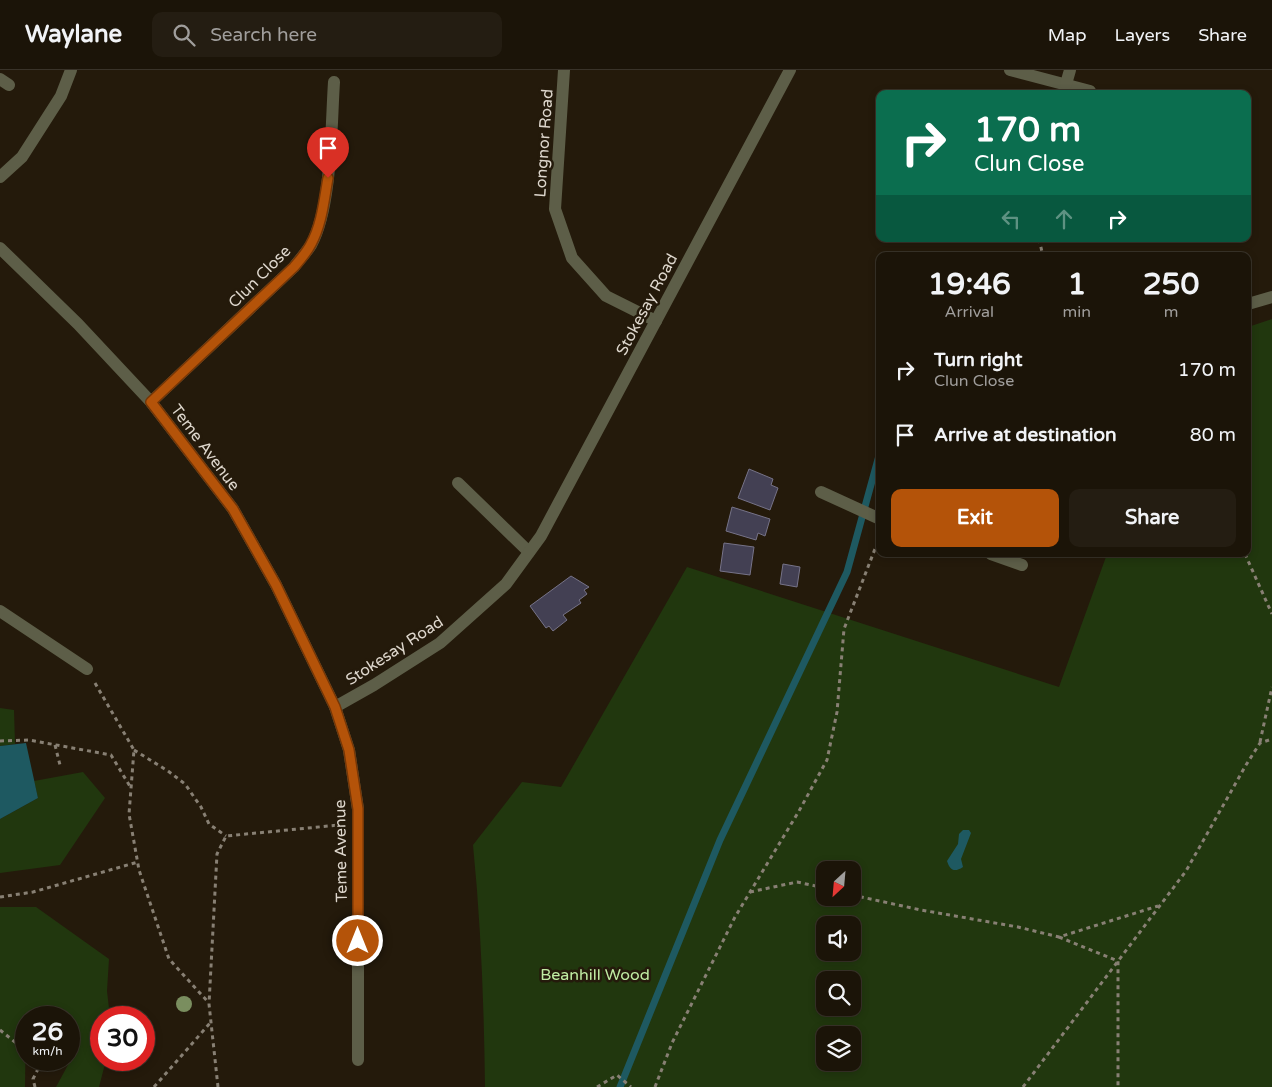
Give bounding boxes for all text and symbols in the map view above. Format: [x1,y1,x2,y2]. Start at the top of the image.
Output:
search box [152,12,502,57]
text: Waylane [25,20,122,49]
icon: search [170,21,198,49]
text: Search here [210,24,317,46]
text: Map [1048,24,1087,46]
text: Layers [1115,24,1170,46]
text: Share [1198,24,1247,46]
street label: Longnor Road [530,88,558,198]
text: 170 m [974,109,1081,151]
icon: right [891,110,956,175]
pin [307,127,349,178]
icon: arrive [314,134,342,162]
text: Clun Close [974,151,1084,177]
icon: left [997,205,1025,233]
icon: ahead [1050,205,1078,233]
icon: right [1103,205,1131,233]
street label: Clun Close [224,241,295,312]
street label: Stokesay Road [612,250,682,359]
text: 19:46 [928,266,1011,303]
text: 1 [1067,266,1086,303]
text: 250 [1143,266,1199,303]
text: Arrival [945,302,994,322]
text: min [1063,302,1091,322]
text: m [1164,302,1178,322]
text: Turn right [934,349,1022,371]
icon: right [891,356,919,384]
text: 170 m [1178,359,1236,381]
text: Clun Close [934,371,1014,391]
street label: Teme Avenue [166,400,244,495]
icon: arrive [891,421,919,449]
text: Arrive at destination [934,424,1117,446]
text: 80 m [1190,424,1236,446]
button: Exit [891,489,1059,547]
button: Share [1069,489,1236,547]
street label: Stokesay Road [342,612,447,690]
street label: Teme Avenue [330,799,352,903]
north arrow [816,861,861,906]
map controls [816,861,861,1071]
position arrow [331,914,383,966]
button: sound [816,916,861,961]
park label: Beanhill Wood [540,965,650,985]
button: search [816,971,861,1016]
speed limit sign: 30 [90,1006,155,1071]
text: 26 [32,1017,63,1047]
button: layers [816,1026,861,1071]
text: km/h [32,1044,63,1058]

